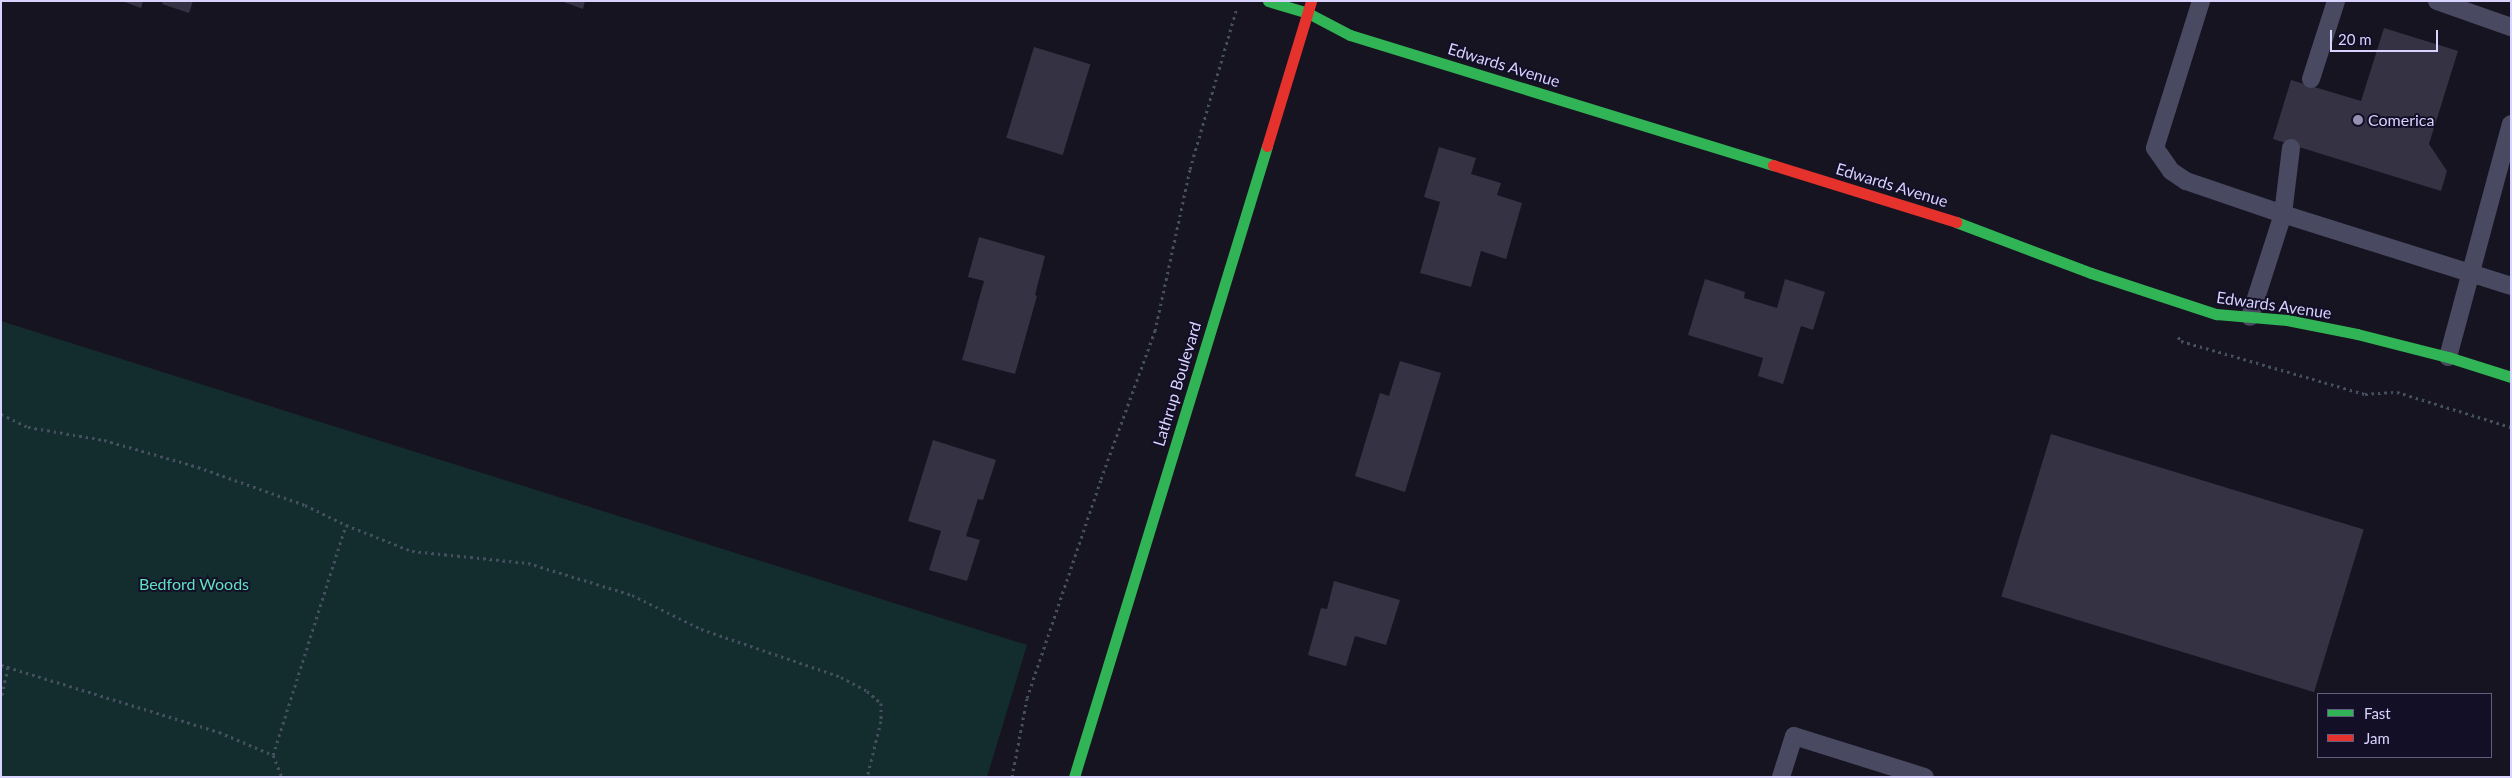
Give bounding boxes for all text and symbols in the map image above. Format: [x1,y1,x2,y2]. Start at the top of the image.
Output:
scale bar [2332,20,2440,52]
text: 20 m [2338,30,2372,48]
street label: Edwards Avenue [1445,39,1563,91]
place label: Comerica [2368,110,2434,130]
marker: Comerica [2352,114,2364,126]
street label: Edwards Avenue [1833,159,1951,211]
street label: Edwards Avenue [2215,287,2333,323]
street label: Lathrup Boulevard [1149,319,1205,449]
park label: Bedford Woods [139,574,249,594]
legend [2317,693,2492,758]
text: Fast [2364,704,2391,722]
text: Jam [2364,729,2390,747]

